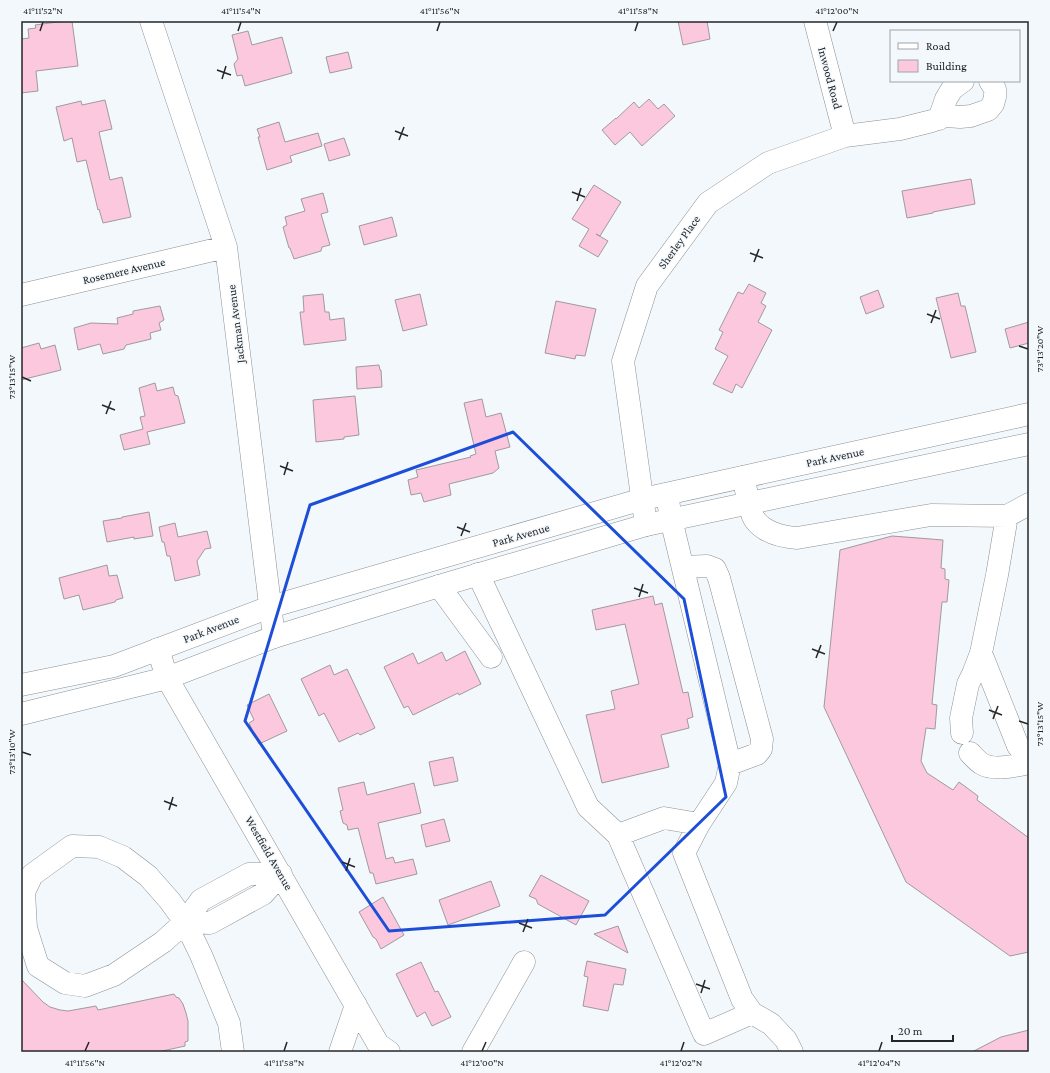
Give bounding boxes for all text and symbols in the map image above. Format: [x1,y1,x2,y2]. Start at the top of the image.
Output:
text: 41°11'52"N [23,5,63,16]
text: 41°11'54"N [221,5,262,16]
text: 41°11'56"N [420,5,461,16]
text: 41°11'58"N [618,5,659,16]
text: 41°12'00"N [815,5,859,16]
legend [890,30,1020,82]
text: Road [926,39,951,53]
street label: Inwood Road [815,45,845,111]
text: Building [926,59,967,73]
street label: Sherley Place [655,213,703,271]
street label: Rosemere Avenue [81,255,167,287]
street label: Jackman Avenue [224,284,248,365]
text: 73°13'20"W [1034,325,1045,372]
text: 73°13'15"W [6,354,17,399]
street label: Park Avenue [805,444,865,470]
street label: Park Avenue [491,520,551,550]
street label: Park Avenue [181,612,241,646]
text: 73°13'15"W [1034,701,1045,746]
text: 73°13'10"W [6,729,17,775]
street label: Westfield Avenue [242,813,296,893]
scale bar [892,1017,953,1043]
text: 20 m [898,1024,923,1038]
text: 41°11'56"N [65,1057,106,1068]
text: 41°11'58"N [264,1057,305,1068]
text: 41°12'00"N [460,1057,504,1068]
text: 41°12'02"N [660,1057,703,1068]
text: 41°12'04"N [857,1057,901,1068]

